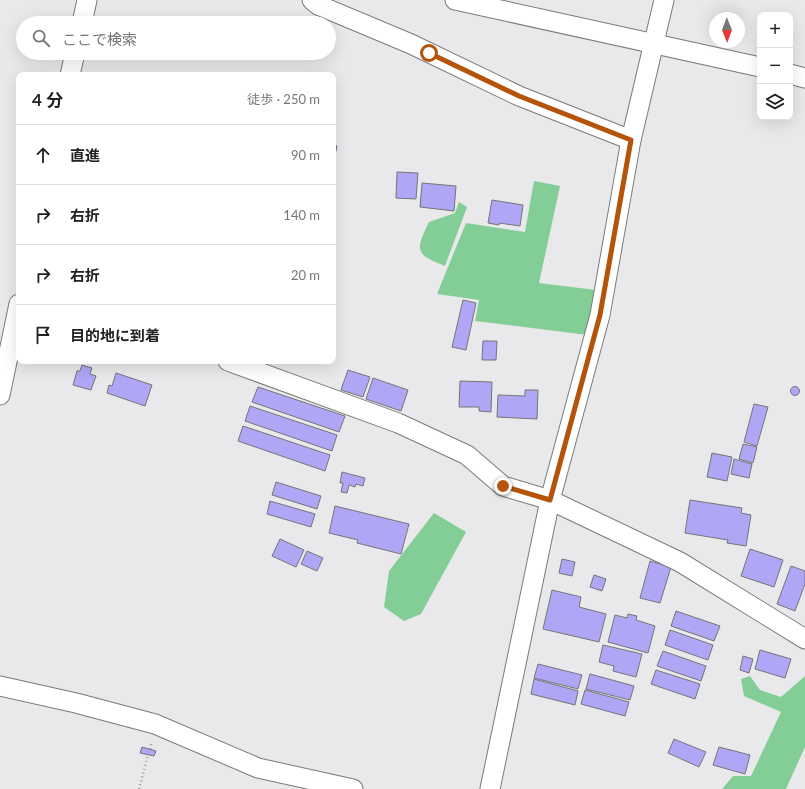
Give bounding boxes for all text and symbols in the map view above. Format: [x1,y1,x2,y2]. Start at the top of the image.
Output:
north arrow [709,12,745,48]
map controls [757,12,793,120]
button: + [757,12,793,48]
search box [16,16,336,60]
icon: search [30,27,52,49]
text: ここで検索 [62,30,137,48]
route start [420,44,438,62]
button: − [757,48,793,84]
button: layers [757,84,793,120]
text: 4 分 [32,89,63,110]
text: 徒歩 · 250 m [247,91,320,107]
icon: ahead [32,144,54,166]
text: 直進 [70,146,100,164]
text: 90 m [291,147,320,163]
icon: right [32,204,54,226]
text: 右折 [70,206,100,224]
text: 140 m [283,207,320,223]
icon: right [32,264,54,286]
text: 右折 [70,266,100,284]
text: 20 m [291,267,320,283]
icon: arrive [32,324,54,346]
text: 目的地に到着 [70,326,160,344]
route end [494,477,512,495]

